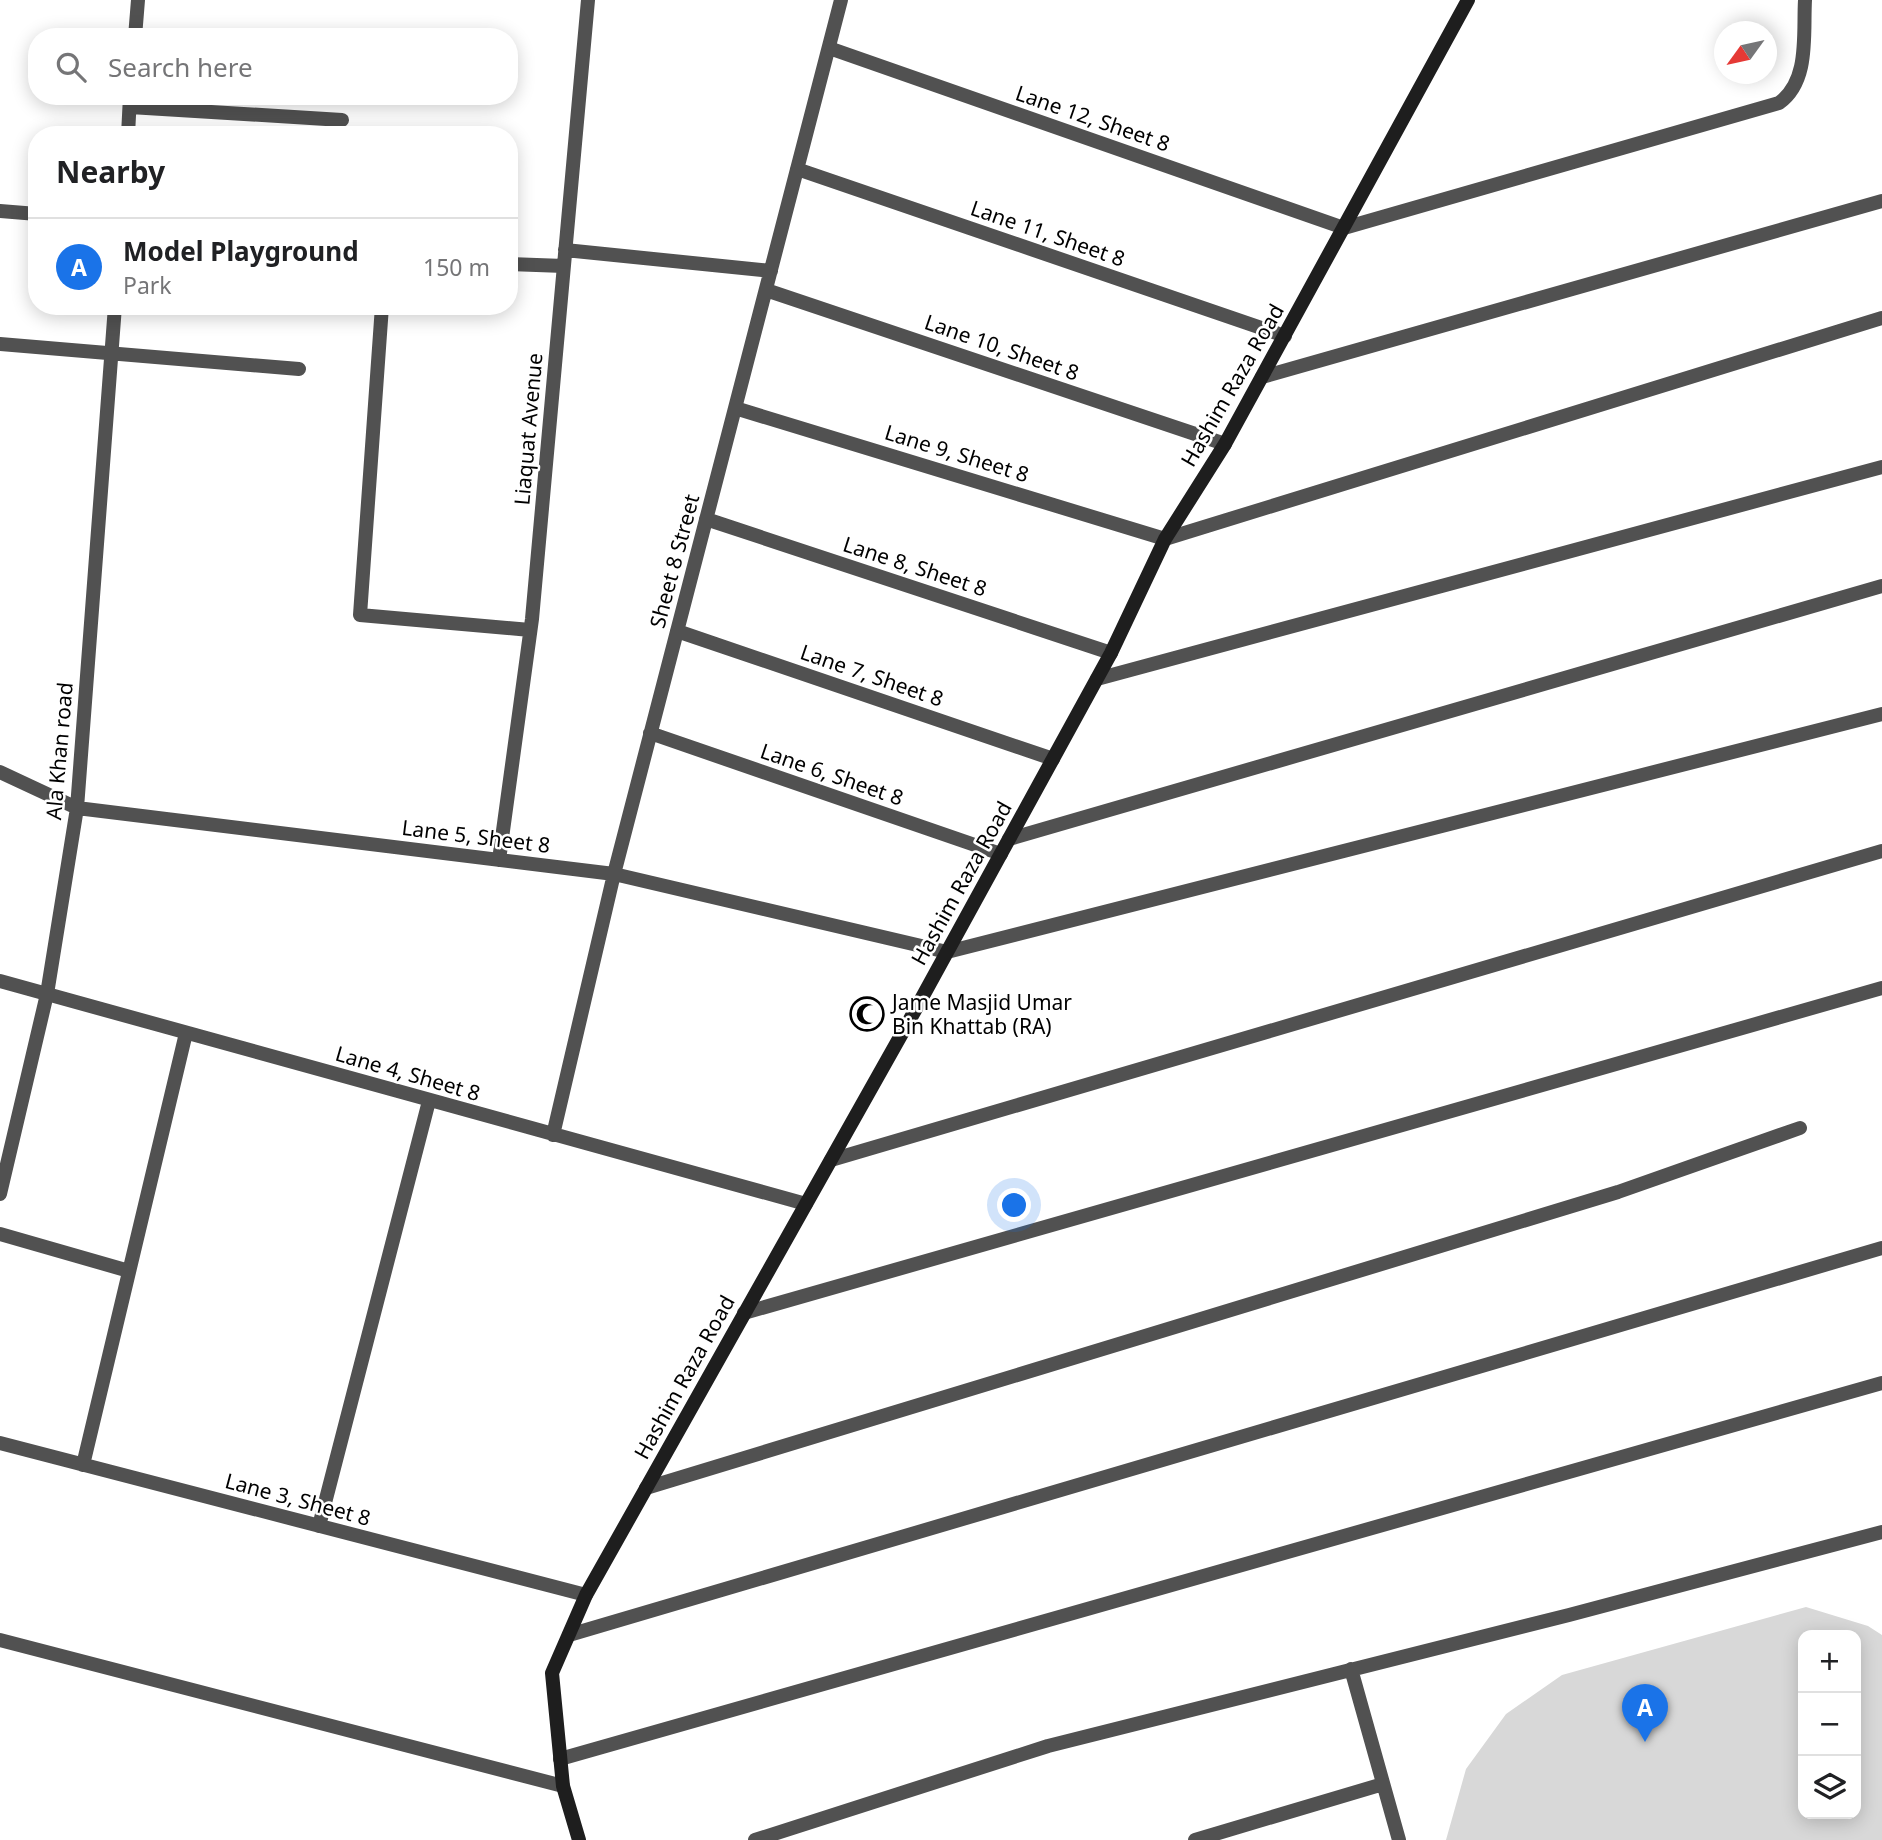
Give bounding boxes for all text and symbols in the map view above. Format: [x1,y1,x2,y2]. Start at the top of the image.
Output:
north arrow [1714,21,1777,84]
search box [28,28,518,105]
icon: search [52,48,90,86]
text: Search here [108,49,253,85]
street label: Lane 12, Sheet 8 [1012,78,1174,158]
text: Nearby [56,151,165,192]
street label: Lane 11, Sheet 8 [967,193,1129,273]
text: Model Playground [123,233,359,269]
text: A [71,251,87,283]
text: 150 m [423,251,490,283]
text: Park [123,269,172,301]
street label: Hashim Raza Road [1174,299,1290,471]
street label: Lane 10, Sheet 8 [921,307,1083,387]
street label: Liaquat Avenue [507,352,549,506]
street label: Lane 9, Sheet 8 [881,418,1033,488]
street label: Sheet 8 Street [643,491,705,631]
street label: Lane 8, Sheet 8 [840,530,990,602]
street label: Lane 7, Sheet 8 [797,637,947,713]
street label: Ala Khan road [39,681,79,821]
street label: Lane 6, Sheet 8 [757,736,907,812]
street label: Hashim Raza Road [904,796,1018,970]
street label: Lane 5, Sheet 8 [400,813,552,859]
place label: Jame Masjid Umar Bin Khattab (RA) [890,988,1072,1040]
mosque icon: Jame Masjid Umar Bin Khattab (RA) [848,995,886,1033]
street label: Lane 4, Sheet 8 [332,1039,484,1107]
your location [997,1188,1031,1222]
street label: Hashim Raza Road [627,1290,741,1464]
street label: Lane 3, Sheet 8 [222,1466,374,1532]
map controls [1798,1630,1861,1819]
button: + [1798,1630,1861,1693]
pin: A [1622,1684,1668,1742]
button: − [1798,1693,1861,1756]
button: layers [1798,1756,1861,1819]

